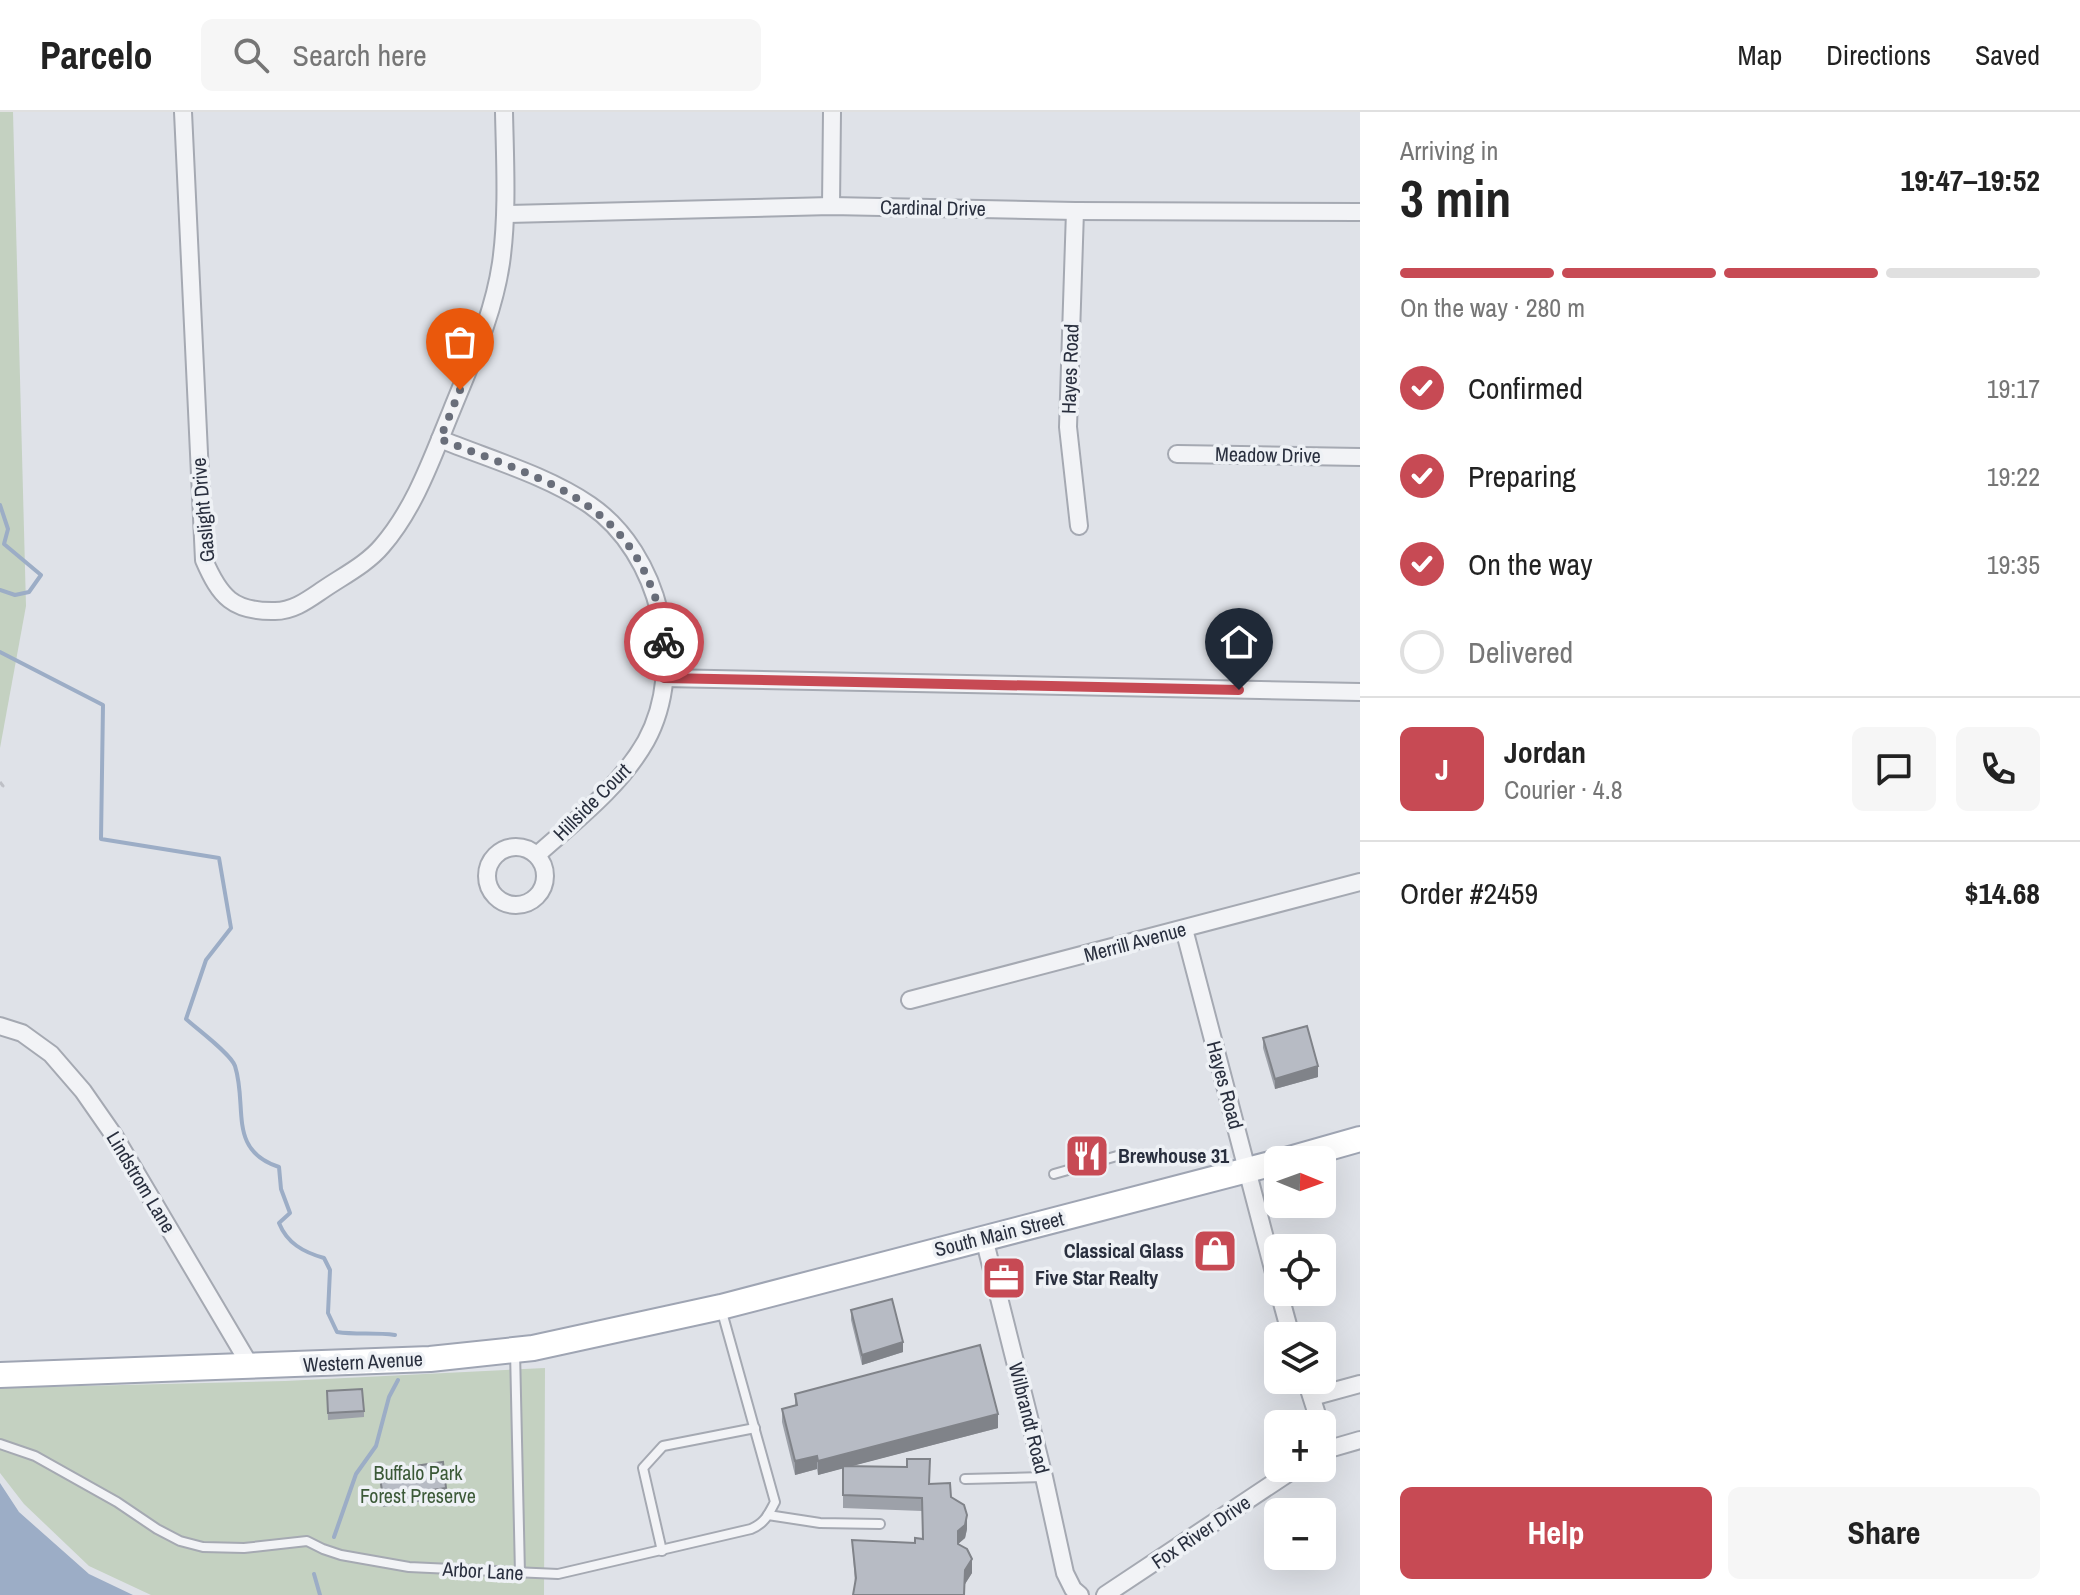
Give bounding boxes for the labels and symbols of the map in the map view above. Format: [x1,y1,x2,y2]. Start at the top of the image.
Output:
street label: Cardinal Drive [880,193,986,222]
pin [426,308,494,390]
street label: Hayes Road [1054,323,1085,415]
street label: Meadow Drive [1215,440,1321,469]
street label: Gaslight Drive [184,457,221,563]
courier [624,602,704,682]
pin [1205,608,1273,690]
street label: Hillside Court [547,757,637,846]
street label: Merrill Avenue [1081,915,1189,968]
street label: Hayes Road [1201,1038,1250,1132]
street label: Lindstrom Lane [101,1126,182,1238]
restaurant icon: Brewhouse 31 [1063,1132,1111,1180]
place label: Brewhouse 31 [1118,1142,1230,1169]
north arrow [1264,1146,1336,1218]
street label: South Main Street [931,1204,1067,1263]
shop icon: Classical Glass [1191,1227,1239,1275]
place label: Classical Glass [1064,1237,1184,1264]
office icon: Five Star Realty [980,1254,1028,1302]
place label: Five Star Realty [1035,1264,1159,1291]
street label: Western Avenue [302,1345,423,1378]
street label: Wilbrandt Road [1003,1359,1056,1476]
park label: Buffalo Park Forest Preserve [360,1459,476,1509]
street label: Fox River Drive [1146,1489,1256,1575]
street label: Arbor Lane [441,1555,524,1586]

